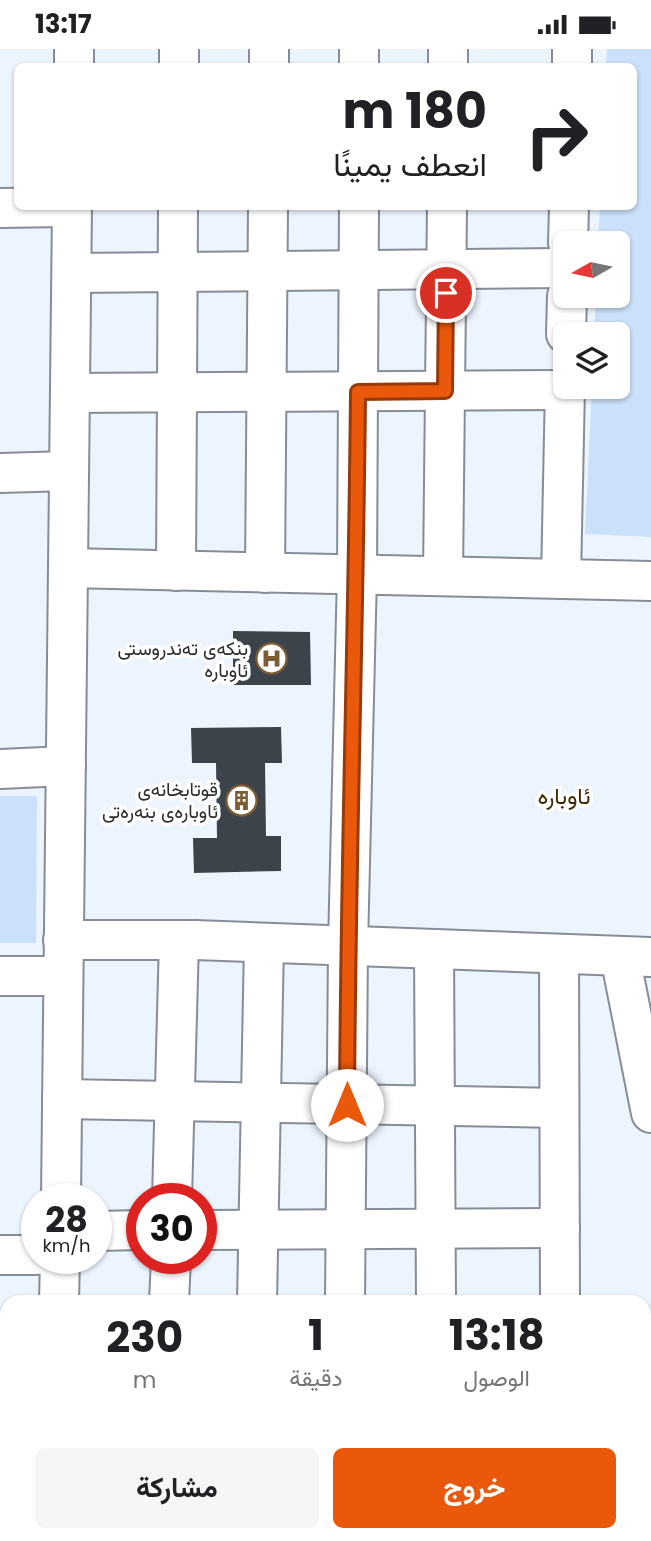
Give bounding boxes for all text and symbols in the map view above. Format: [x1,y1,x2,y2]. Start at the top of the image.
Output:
text: 13:17 [35,6,92,42]
text: 180 m [343,77,487,145]
icon: right [511,91,602,182]
text: انعطف يمينًا [333,142,487,187]
north arrow [553,231,630,308]
map controls [553,231,630,399]
pin [416,263,476,323]
icon: arrive [427,274,465,312]
button: layers [553,322,630,399]
place label: بنکەی تەندروستی ئاوبارە [118,635,248,684]
hospital icon: بنکەی تەندروستی ئاوبارە [254,642,288,676]
place label: قوتابخانەی ئاوبارەی بنەرەتی [102,776,218,825]
district label: ئاوبارە [538,780,590,812]
building icon: قوتابخانەی ئاوبارەی بنەرەتی [224,783,258,817]
position arrow [310,1068,384,1142]
speed limit sign: 30 [126,1183,217,1274]
text: 28 [45,1195,88,1244]
text: km/h [43,1233,90,1258]
text: 1 [308,1306,324,1365]
text: 13:18 [449,1306,545,1365]
text: 230 [106,1308,183,1367]
text: دقيقة [289,1362,342,1394]
text: الوصول [464,1362,530,1394]
text: m [133,1364,156,1396]
button: مشاركة [35,1448,319,1528]
button: خروج [333,1448,616,1528]

